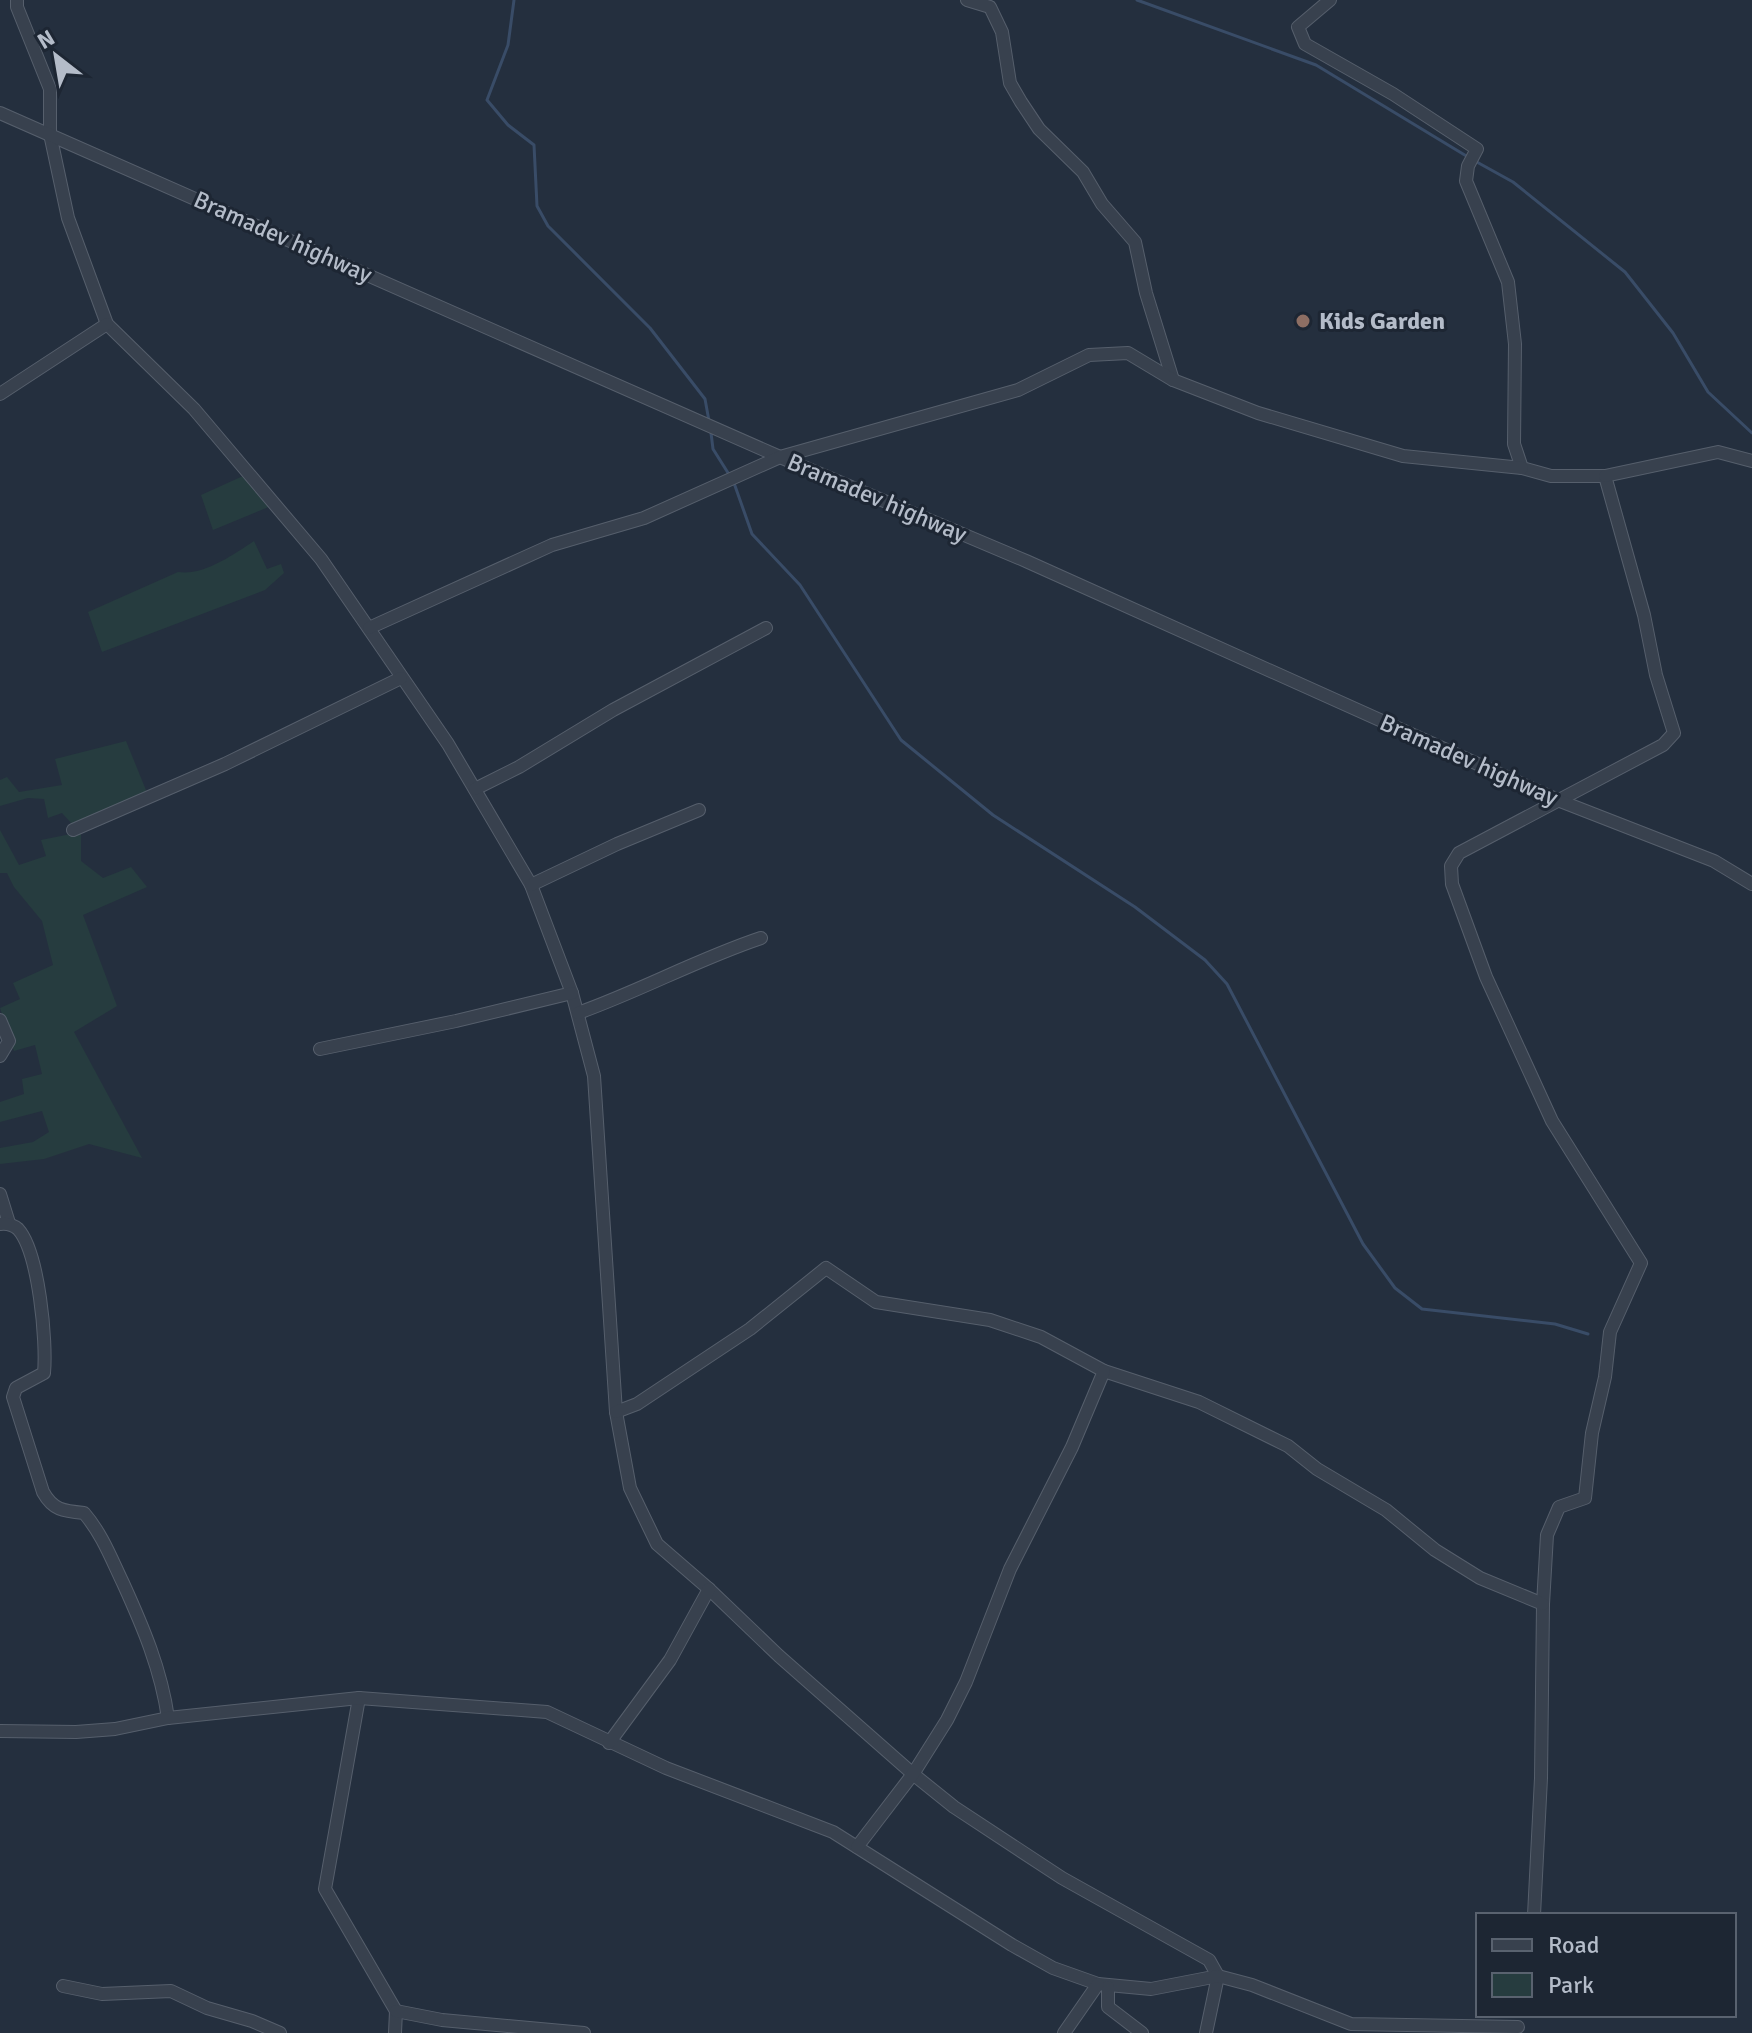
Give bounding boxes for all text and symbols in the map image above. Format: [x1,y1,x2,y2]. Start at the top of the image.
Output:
north arrow [16,16,96,96]
text: N [32,24,59,55]
street label: Bramadev highway [189,184,377,290]
place label: Kids Garden [1319,306,1445,336]
marker: Kids Garden [1294,312,1312,330]
street label: Bramadev highway [783,447,971,549]
street label: Bramadev highway [1375,707,1563,813]
legend [1476,1913,1736,2017]
text: Road [1548,1930,1599,1960]
text: Park [1548,1970,1594,2000]

